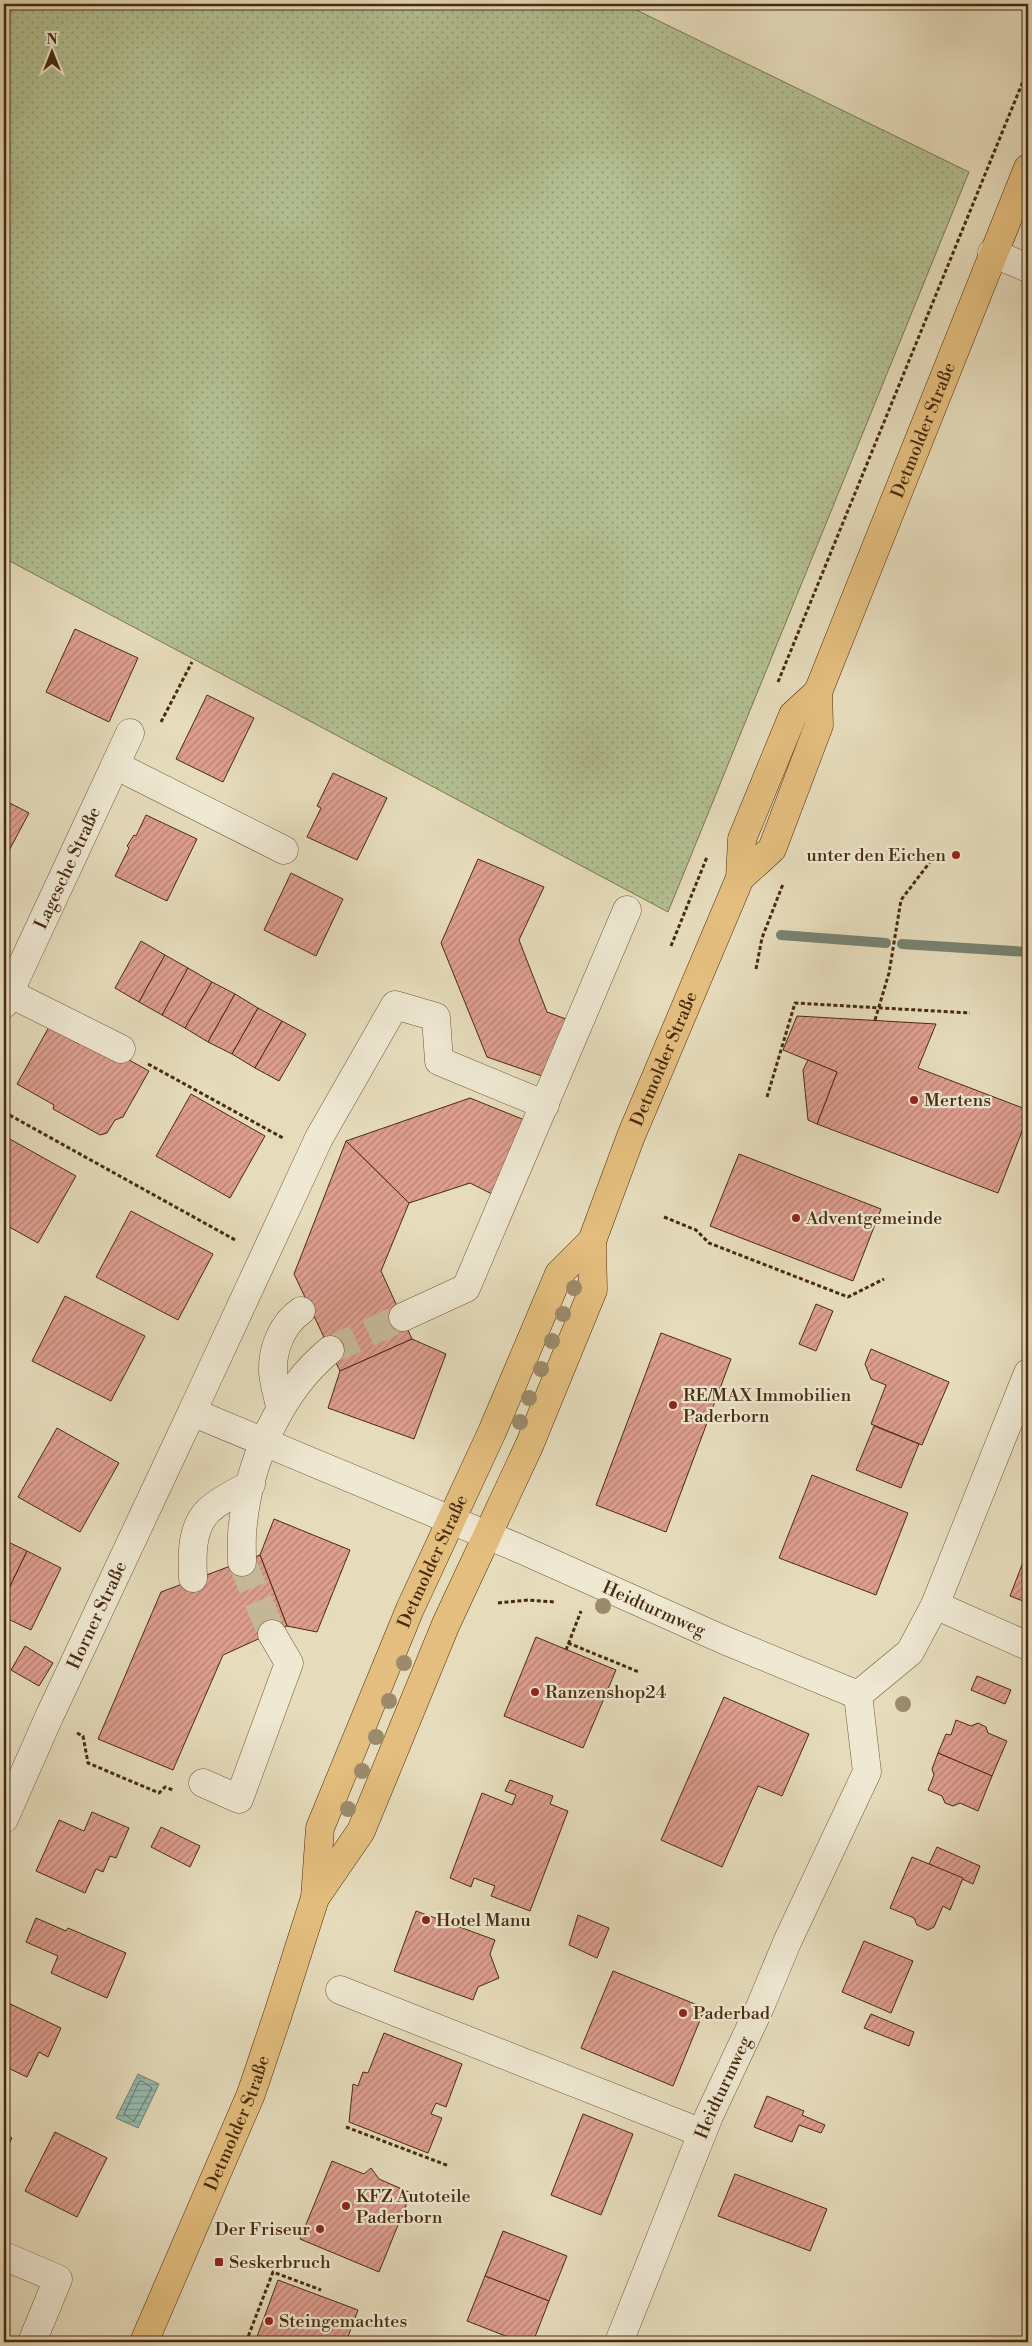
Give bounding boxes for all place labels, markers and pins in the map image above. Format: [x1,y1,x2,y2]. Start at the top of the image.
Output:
place label: unter den Eichen [807,844,946,867]
marker: unter den Eichen [950,849,962,861]
place label: Mertens [924,1089,991,1112]
marker: Mertens [908,1094,920,1106]
place label: Adventgemeinde [805,1207,942,1230]
marker: Adventgemeinde [790,1212,802,1224]
place label: RE/MAX Immobilien Paderborn [683,1384,851,1428]
marker: RE/MAX Immobilien Paderborn [667,1399,679,1411]
place label: Ranzenshop24 [545,1681,667,1704]
marker: Ranzenshop24 [529,1686,541,1698]
place label: Hotel Manu [436,1909,531,1932]
marker: Hotel Manu [420,1914,432,1926]
place label: Paderbad [693,2002,771,2025]
marker: Paderbad [677,2007,689,2019]
place label: KFZ Autoteile Paderborn [356,2185,471,2229]
marker: KFZ Autoteile Paderborn [340,2200,352,2212]
place label: Der Friseur [215,2218,310,2241]
marker: Der Friseur [314,2223,326,2235]
place label: Seskerbruch [229,2251,331,2274]
marker: Seskerbruch [213,2256,225,2268]
place label: Steingemachtes [279,2310,407,2333]
marker: Steingemachtes [263,2315,275,2327]

